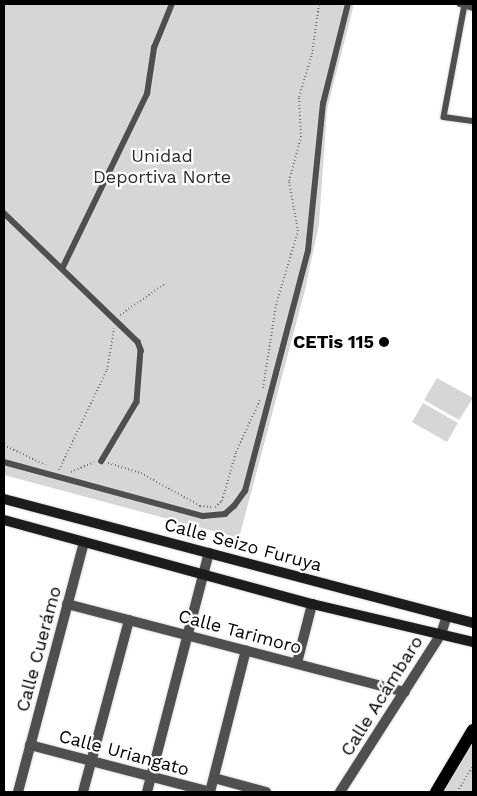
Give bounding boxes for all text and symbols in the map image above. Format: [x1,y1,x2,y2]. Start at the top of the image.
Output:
park label: Unidad Deportiva Norte [93,146,231,188]
place label: CETis 115 [293,331,374,353]
marker: CETis 115 [378,336,390,348]
street label: Calle Seizo Furuya [162,514,324,576]
street label: Calle Cuerámo [12,584,66,714]
street label: Calle Tarimoro [176,605,304,659]
street label: Calle Acámbaro [336,632,428,760]
street label: Calle Uriangato [57,725,191,781]

